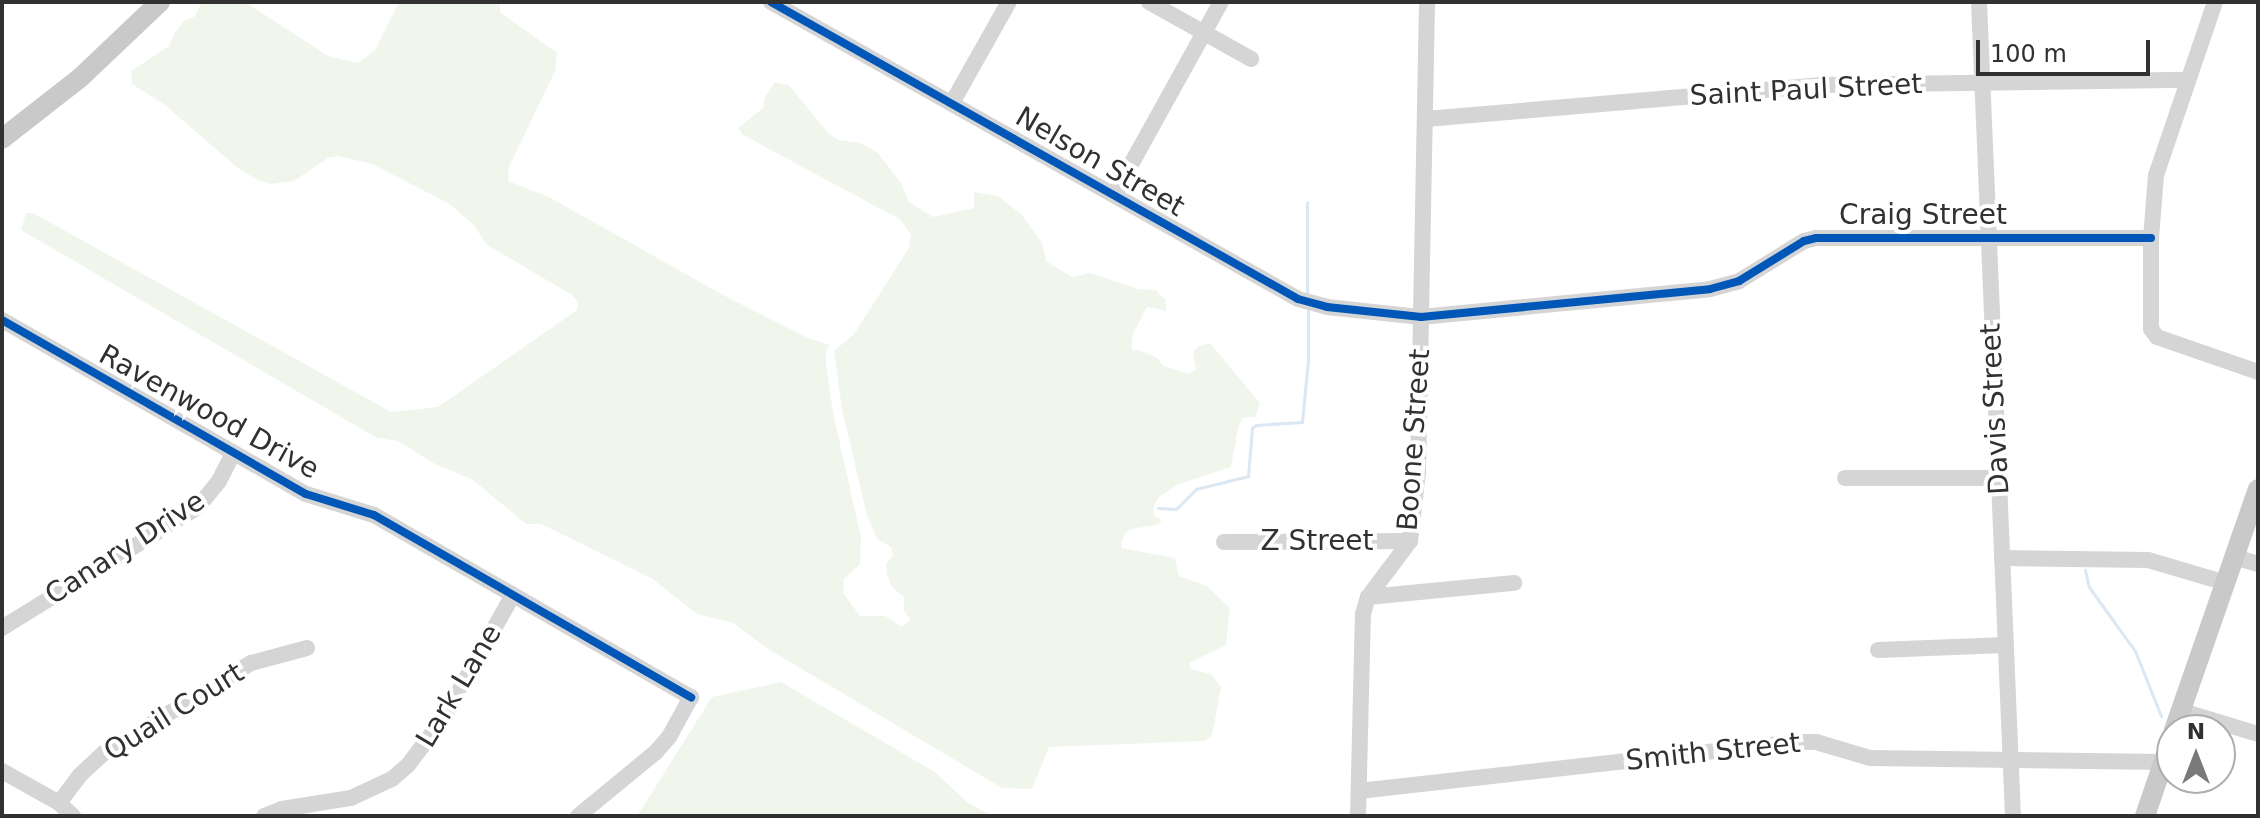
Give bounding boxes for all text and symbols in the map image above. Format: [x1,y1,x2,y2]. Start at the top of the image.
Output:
scale bar [1980,24,2154,74]
text: 100 m [1990,40,2067,68]
street label: Saint Paul Street [1689,67,1923,113]
street label: Nelson Street [1010,100,1190,224]
street label: Craig Street [1839,198,2007,232]
street label: Davis Street [1974,322,2016,496]
street label: Ravenwood Drive [93,338,325,486]
street label: Boone Street [1391,348,1437,532]
street label: Canary Drive [39,484,211,612]
street label: Z Street [1260,524,1374,558]
street label: Lark Lane [409,619,509,753]
street label: Quail Court [98,656,250,768]
north arrow [2156,714,2236,794]
text: N [2187,719,2205,744]
street label: Smith Street [1624,726,1802,778]

